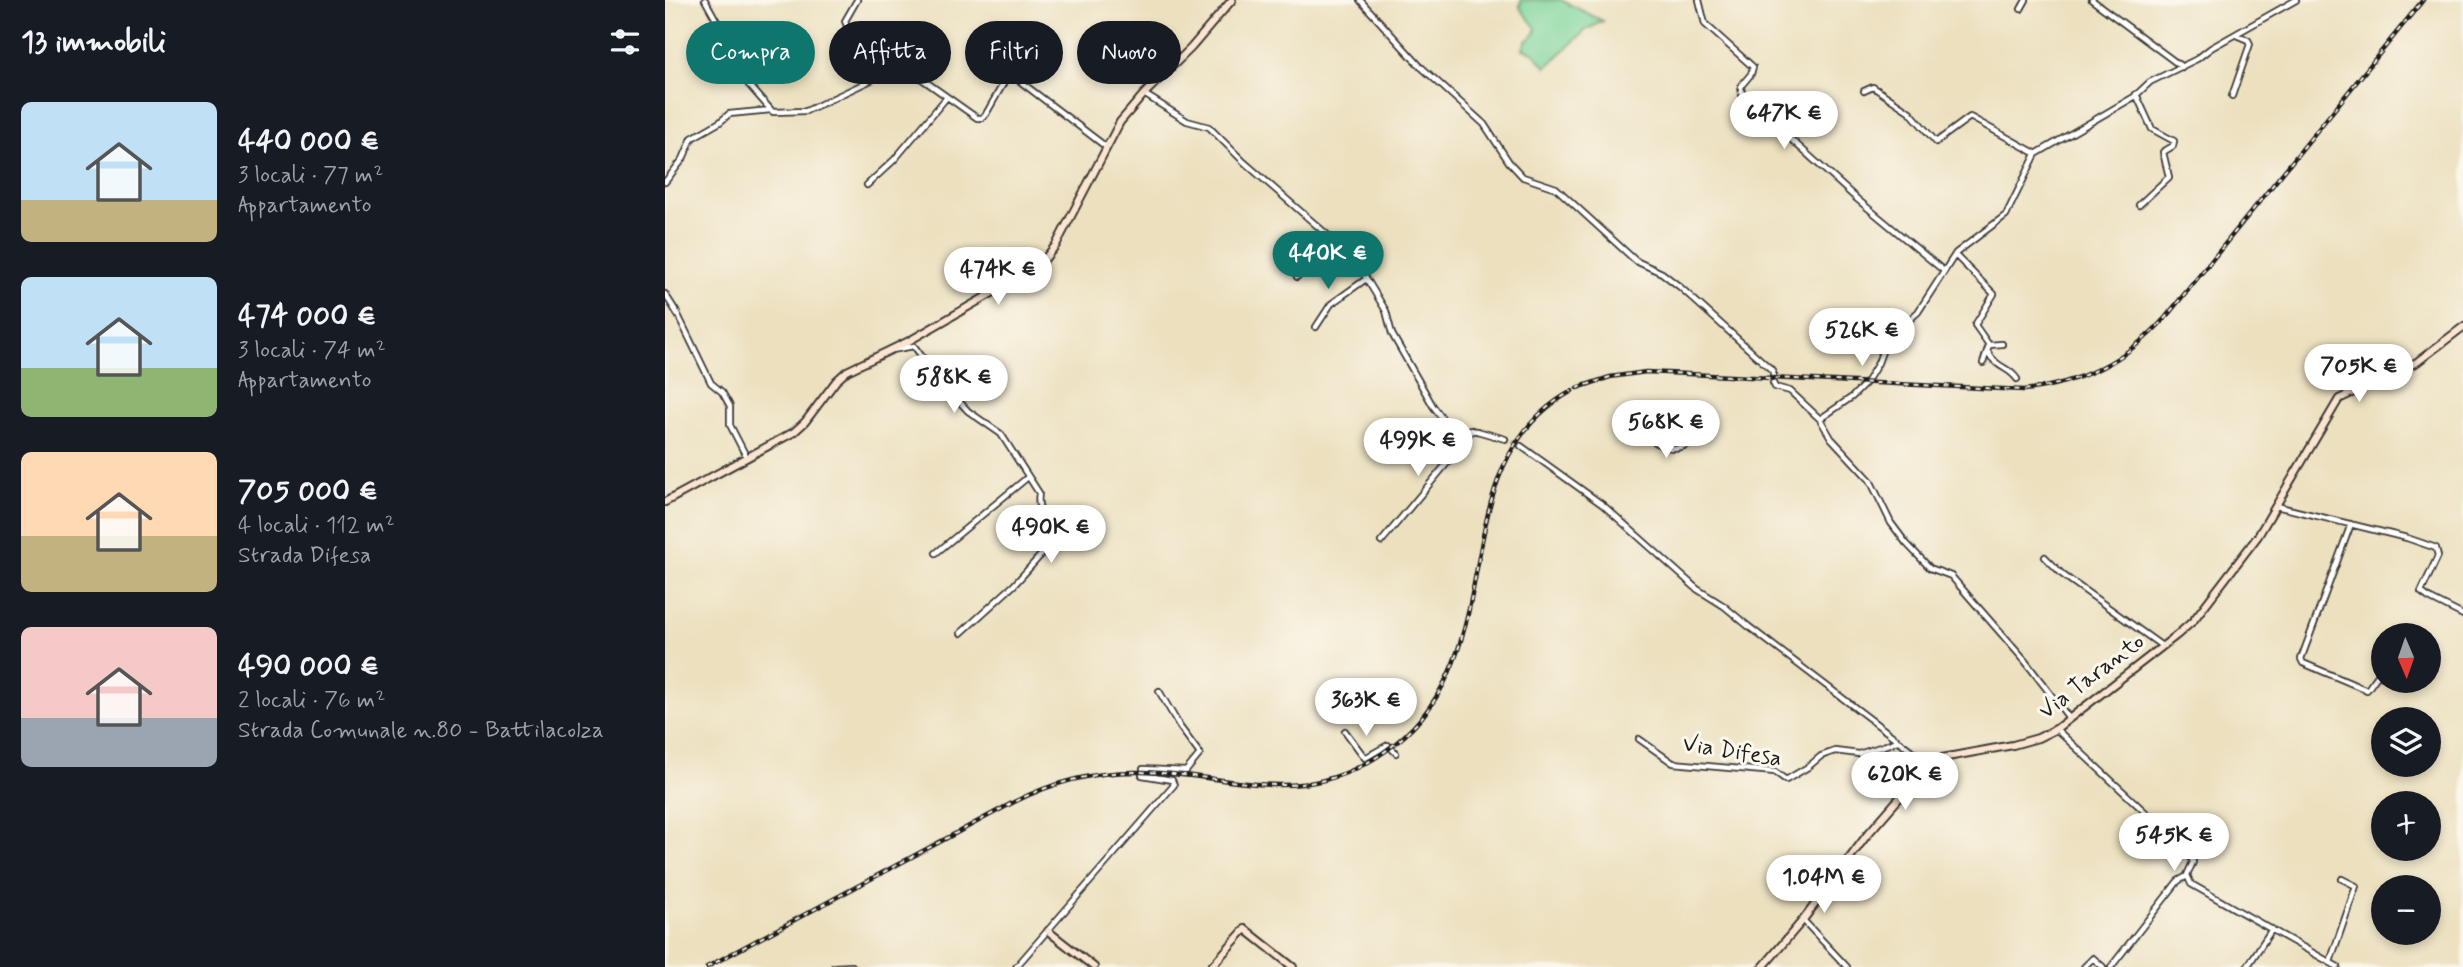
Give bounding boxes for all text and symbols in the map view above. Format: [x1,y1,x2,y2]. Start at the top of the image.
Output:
chip: Compra [686,21,815,84]
chip: Affitta [829,21,951,84]
chip: Filtri [965,21,1063,84]
chip: Nuovo [1077,21,1181,84]
text: 13 immobili [21,23,166,62]
icon: filters [606,23,644,61]
pin: 647K € [1727,92,1841,151]
text: 647K € [1746,99,1822,129]
text: 440 000 € [238,122,380,161]
icon: home [77,130,161,214]
text: 3 locali · 77 m² [238,161,383,191]
text: Appartamento [238,191,372,221]
pin: 440K € [1271,232,1385,291]
text: 440K € [1289,239,1367,269]
pin: 474K € [941,247,1055,307]
text: 474K € [960,255,1036,285]
text: 474 000 € [238,297,376,336]
icon: home [77,305,161,389]
pin: 526K € [1805,308,1919,368]
text: 526K € [1825,316,1899,346]
text: 3 locali · 74 m² [238,336,386,366]
pin: 705K € [2302,344,2416,404]
text: 705K € [2320,352,2398,382]
pin: 588K € [897,356,1011,415]
text: 588K € [916,363,992,393]
text: Appartamento [238,366,372,396]
pin: 568K € [1609,400,1723,460]
text: 568K € [1628,408,1704,438]
pin: 499K € [1361,419,1475,478]
text: 499K € [1380,426,1456,456]
text: 705 000 € [238,472,378,511]
icon: home [77,480,161,564]
pin: 490K € [994,505,1108,565]
text: 4 locali · 112 m² [238,511,395,541]
text: 490K € [1012,513,1090,543]
text: Strada Difesa [238,541,371,571]
north arrow [2371,623,2441,693]
map controls [2371,623,2441,945]
street label: Via Taranto [2033,627,2151,727]
text: 490 000 € [238,647,379,686]
icon: home [77,655,161,739]
pin: 363K € [1309,678,1423,738]
text: 2 locali · 76 m² [238,686,385,716]
text: 363K € [1331,686,1401,716]
button: layers [2371,707,2441,777]
text: Strada Comunale n.80 - Battilacolza [238,716,604,746]
street label: Via Difesa [1680,729,1784,775]
pin: 620K € [1848,752,1962,812]
text: 620K € [1867,760,1943,790]
button: + [2371,791,2441,861]
pin: 545K € [2117,814,2231,873]
text: 545K € [2135,821,2213,851]
pin: 1.04M € [1759,856,1889,915]
text: 1.04M € [1782,863,1866,893]
button: − [2371,875,2441,945]

